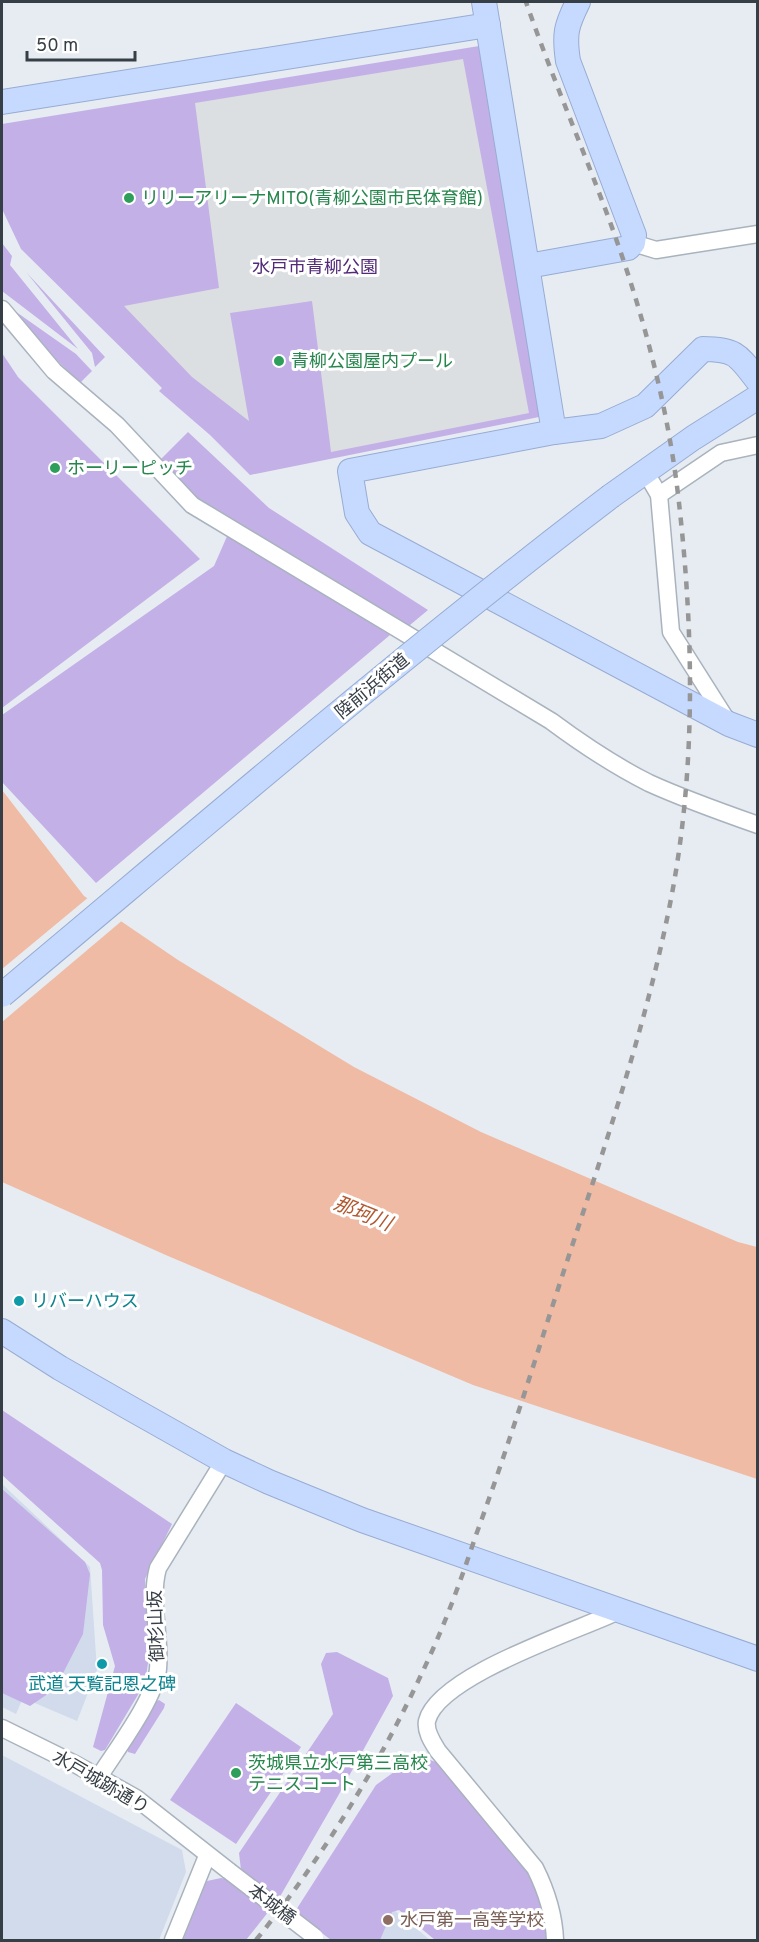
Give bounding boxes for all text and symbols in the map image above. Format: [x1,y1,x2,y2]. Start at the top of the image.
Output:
scale bar [27,24,135,62]
text: 50 m [36,35,78,58]
place label: リリーアリーナMITO(青柳公園市民体育館) [141,188,483,211]
marker: リリーアリーナMITO(青柳公園市民体育館) [122,191,136,205]
park label: 水戸市青柳公園 [252,257,378,280]
place label: 青柳公園屋内プール [291,351,453,374]
marker: 青柳公園屋内プール [272,354,286,368]
place label: ホーリーピッチ [67,458,193,481]
marker: ホーリーピッチ [48,461,62,475]
street label: 陸前浜街道 [331,649,415,725]
water label: 那珂川 [330,1192,397,1239]
place label: リバーハウス [31,1291,139,1314]
marker: リバーハウス [12,1294,26,1308]
street label: 御杉山坂 [145,1590,170,1662]
marker: 武道 天覧記恩之碑 [95,1657,109,1671]
place label: 武道 天覧記恩之碑 [28,1674,176,1697]
street label: 水戸城跡通り [48,1746,153,1820]
place label: 茨城県立水戸第三高校 テニスコート [248,1753,428,1797]
marker: 茨城県立水戸第三高校 テニスコート [229,1766,243,1780]
street label: 本城橋 [243,1880,300,1931]
place label: 水戸第一高等学校 [400,1910,544,1933]
marker: 水戸第一高等学校 [381,1913,395,1927]

